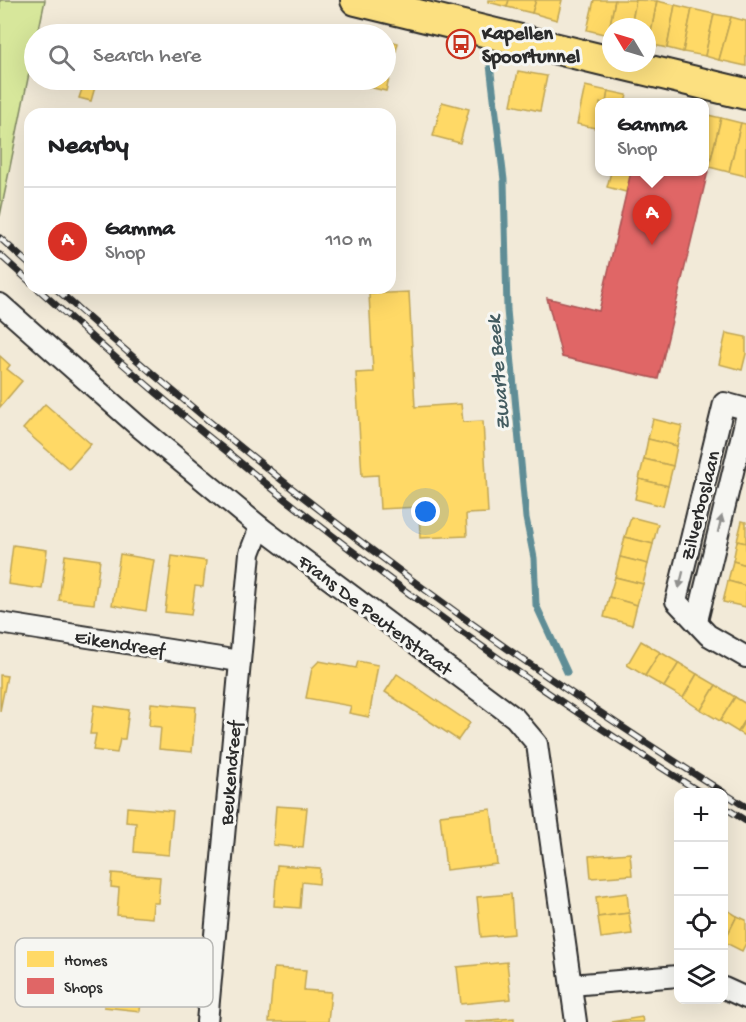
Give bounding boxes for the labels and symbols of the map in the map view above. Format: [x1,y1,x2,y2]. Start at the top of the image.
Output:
north arrow [602,18,656,72]
place label: Kapellen Spoortunnel [481,24,581,70]
bus stop icon: Kapellen Spoortunnel [445,28,477,60]
pin: A [632,196,672,245]
water label: Zwarte Beek [483,312,518,431]
street label: Zilverboslaan [678,448,727,563]
your location [411,497,440,526]
one-way arrow [716,514,726,533]
street label: Frans De Peuterstraat [291,551,457,683]
one-way arrow [675,571,685,590]
street label: Eikendreef [73,627,168,664]
street label: Beukendreef [216,719,249,827]
legend [15,938,213,1007]
text: Homes [64,953,108,972]
text: Shops [64,980,103,999]

